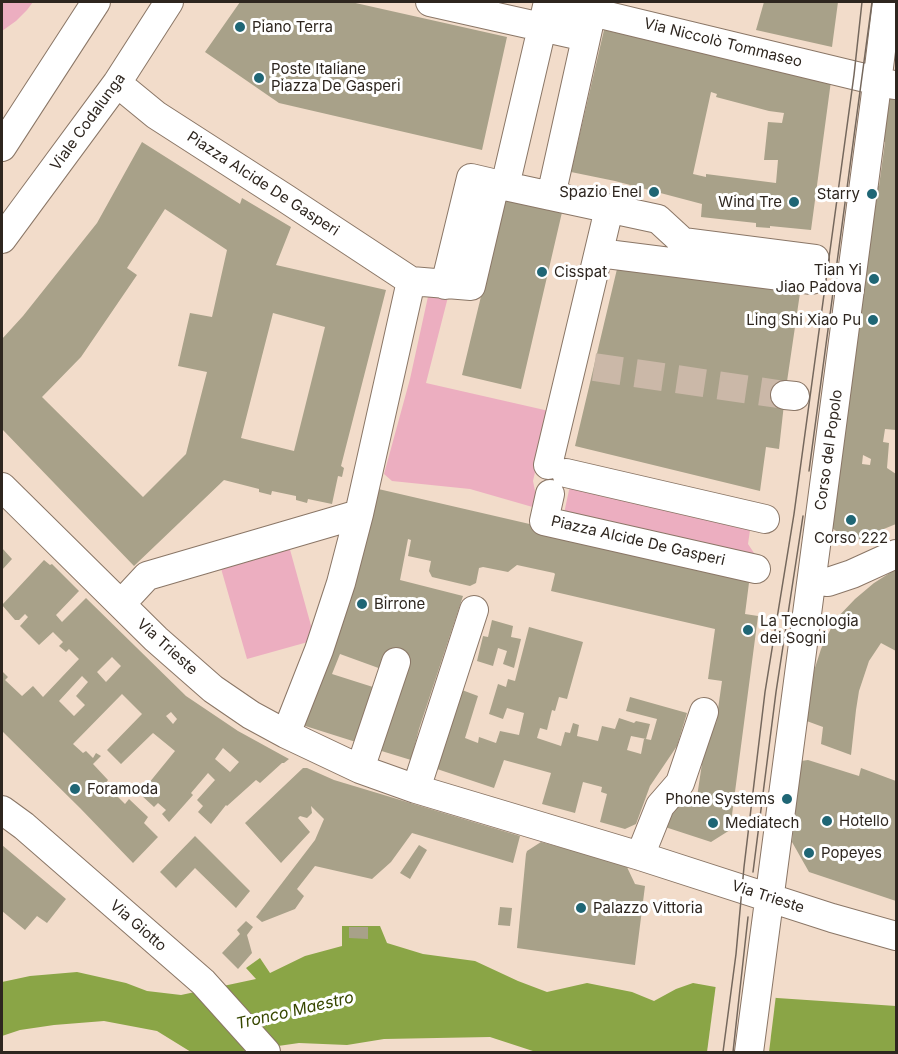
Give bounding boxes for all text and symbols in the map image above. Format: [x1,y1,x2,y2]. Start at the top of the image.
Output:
street label: Via Niccolò Tommaseo [642,15,804,71]
place label: Piano Terra [252,18,333,36]
marker: Piano Terra [233,20,247,34]
place label: Poste Italiane Piazza De Gasperi [271,60,401,95]
street label: Viale Codalunga [47,70,129,174]
marker: Poste Italiane Piazza De Gasperi [252,71,266,85]
street label: Piazza Alcide De Gasperi [183,128,343,240]
place label: Spazio Enel [559,183,642,201]
marker: Spazio Enel [647,185,661,199]
place label: Starry [817,185,860,203]
marker: Starry [865,187,879,201]
place label: Wind Tre [718,193,782,211]
marker: Wind Tre [787,195,801,209]
place label: Tian Yi Jiao Padova [776,261,862,296]
place label: Cisspat [554,263,607,281]
marker: Cisspat [535,265,549,279]
marker: Tian Yi Jiao Padova [867,272,881,286]
place label: Ling Shi Xiao Pu [746,311,861,329]
marker: Ling Shi Xiao Pu [866,313,880,327]
street label: Corso del Popolo [812,388,846,512]
street label: Piazza Alcide De Gasperi [549,512,727,570]
marker: Corso 222 [844,513,858,527]
place label: Corso 222 [814,529,888,547]
place label: Birrone [374,595,425,613]
marker: Birrone [355,597,369,611]
place label: La Tecnologia dei Sogni [760,612,859,647]
street label: Via Trieste [133,615,201,679]
marker: La Tecnologia dei Sogni [741,623,755,637]
place label: Foramoda [87,780,158,798]
marker: Foramoda [68,782,82,796]
place label: Phone Systems [665,790,775,808]
marker: Phone Systems [780,792,794,806]
place label: Hotello [839,812,889,830]
place label: Mediatech [725,814,799,832]
marker: Hotello [820,814,834,828]
marker: Mediatech [706,816,720,830]
place label: Popeyes [821,844,882,862]
marker: Popeyes [802,846,816,860]
street label: Via Trieste [729,877,807,917]
street label: Via Giotto [106,897,170,955]
place label: Palazzo Vittoria [593,899,703,917]
marker: Palazzo Vittoria [574,901,588,915]
water label: Tronco Maestro [234,988,356,1034]

